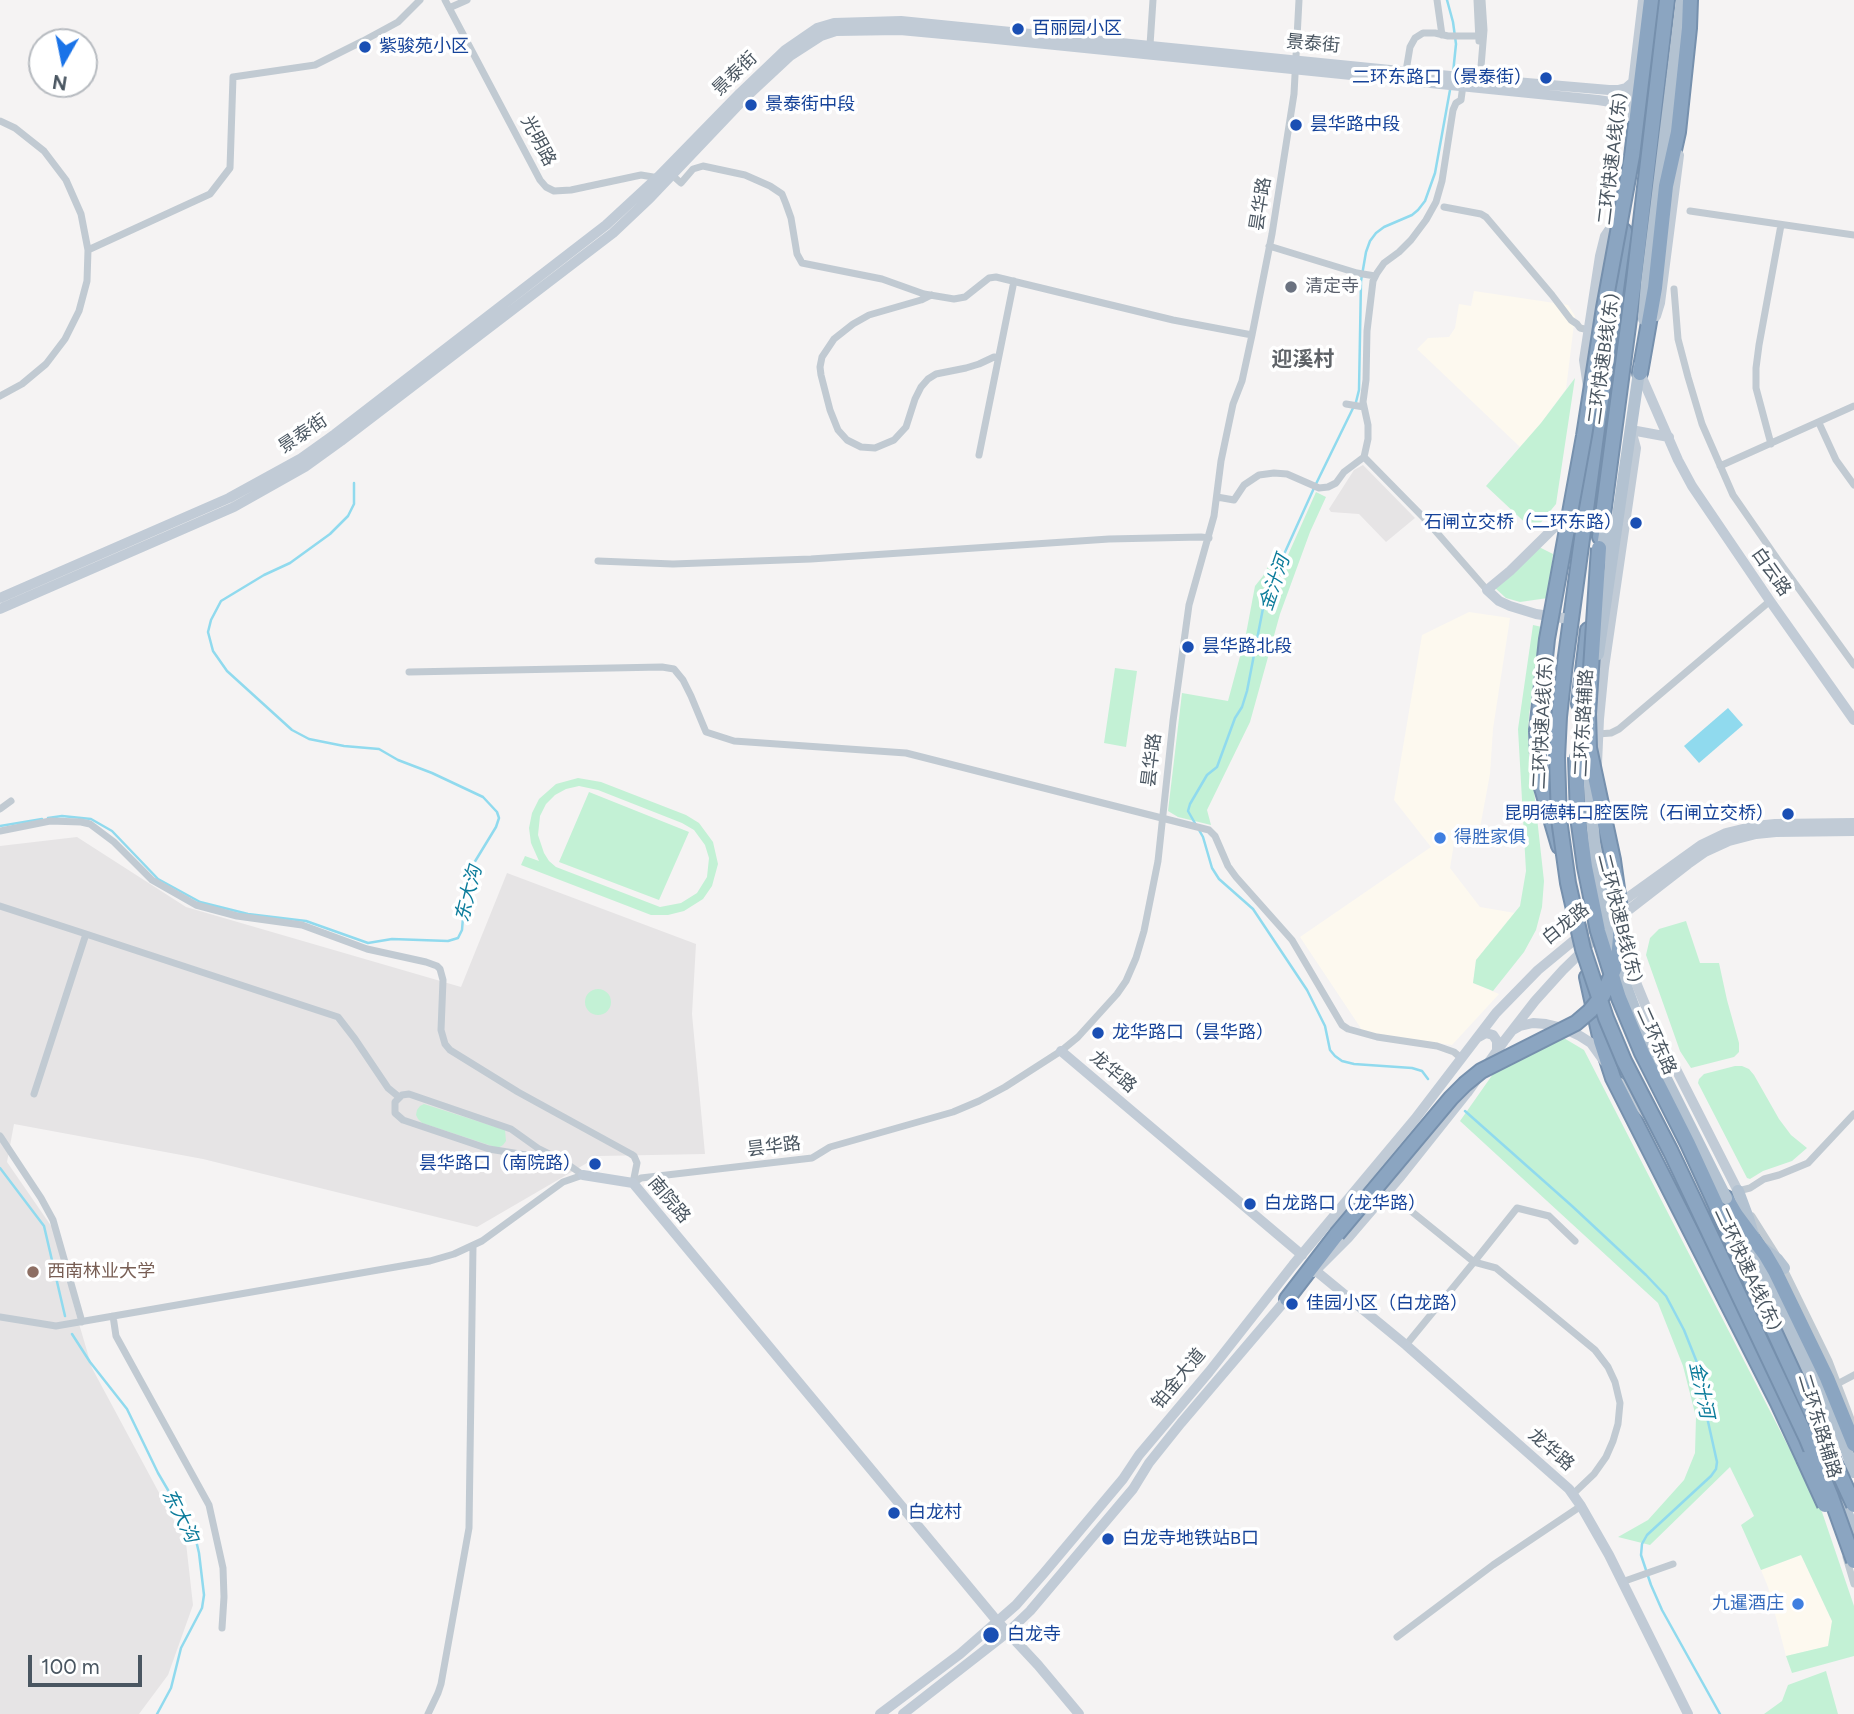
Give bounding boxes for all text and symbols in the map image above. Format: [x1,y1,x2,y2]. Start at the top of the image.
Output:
place label: 百丽园小区 [1032,18,1122,40]
marker: 百丽园小区 [1010,21,1026,37]
north arrow [28,28,98,98]
street label: 景泰街 [1285,31,1341,57]
place label: 紫骏苑小区 [379,36,469,58]
marker: 紫骏苑小区 [357,39,373,55]
street label: 景泰街 [708,47,762,101]
place label: 二环东路口（景泰街） [1352,67,1532,89]
text: N [51,70,69,95]
marker: 二环东路口（景泰街） [1538,70,1554,86]
street label: 二环快速A线(东) [1594,92,1632,226]
place label: 景泰街中段 [765,94,855,116]
marker: 景泰街中段 [743,97,759,113]
street label: 光明路 [516,112,560,170]
place label: 昙华路中段 [1310,114,1400,136]
marker: 昙华路中段 [1288,117,1304,133]
street label: 昙华路 [1246,176,1276,232]
place label: 清定寺 [1305,276,1359,298]
marker: 清定寺 [1283,279,1299,295]
street label: 二环快速B线(东) [1584,292,1624,426]
district label: 迎溪村 [1272,347,1334,373]
street label: 景泰街 [275,410,331,458]
place label: 石闸立交桥（二环东路） [1424,512,1622,534]
marker: 石闸立交桥（二环东路） [1628,515,1644,531]
street label: 白云路 [1747,544,1795,600]
water label: 金汁河 [1255,552,1295,614]
place label: 昙华路北段 [1202,636,1292,658]
marker: 昙华路北段 [1180,639,1196,655]
street label: 二环快速A线(东) [1529,656,1557,790]
street label: 二环东路辅路 [1570,669,1598,777]
street label: 昙华路 [1138,732,1166,788]
place label: 昆明德韩口腔医院（石闸立交桥） [1504,803,1774,825]
marker: 昆明德韩口腔医院（石闸立交桥） [1780,806,1796,822]
place label: 得胜家俱 [1454,827,1526,849]
marker: 得胜家俱 [1432,830,1448,846]
street label: 二环快速B线(东) [1593,852,1645,984]
water label: 东大沟 [451,864,487,924]
street label: 白龙路 [1538,899,1594,949]
street label: 二环东路 [1631,1004,1681,1078]
place label: 龙华路口（昙华路） [1112,1022,1274,1044]
marker: 龙华路口（昙华路） [1090,1025,1106,1041]
street label: 龙华路 [1085,1046,1141,1098]
street label: 昙华路 [746,1133,802,1161]
place label: 昙华路口（南院路） [419,1153,581,1175]
marker: 昙华路口（南院路） [587,1156,603,1172]
street label: 南院路 [643,1172,695,1228]
place label: 白龙路口（龙华路） [1264,1193,1426,1215]
marker: 白龙路口（龙华路） [1242,1196,1258,1212]
street label: 二环快速A线(东) [1709,1204,1785,1334]
place label: 西南林业大学 [47,1261,155,1283]
marker: 西南林业大学 [25,1264,41,1280]
place label: 佳园小区（白龙路） [1306,1293,1468,1315]
marker: 佳园小区（白龙路） [1284,1296,1300,1312]
street label: 铂金大道 [1148,1344,1210,1414]
water label: 金汁河 [1684,1360,1718,1420]
street label: 二环东路辅路 [1793,1371,1845,1481]
street label: 龙华路 [1524,1424,1578,1476]
water label: 东大沟 [157,1485,203,1547]
place label: 白龙村 [908,1502,962,1524]
marker: 白龙村 [886,1505,902,1521]
place label: 白龙寺地铁站B口 [1122,1528,1259,1550]
marker: 白龙寺地铁站B口 [1100,1531,1116,1547]
place label: 九暹酒庄 [1712,1593,1784,1615]
marker: 九暹酒庄 [1790,1596,1806,1612]
place label: 白龙寺 [1007,1624,1061,1646]
marker: 白龙寺 [981,1625,1001,1645]
scale bar [32,1640,145,1684]
text: 100 m [41,1654,100,1679]

